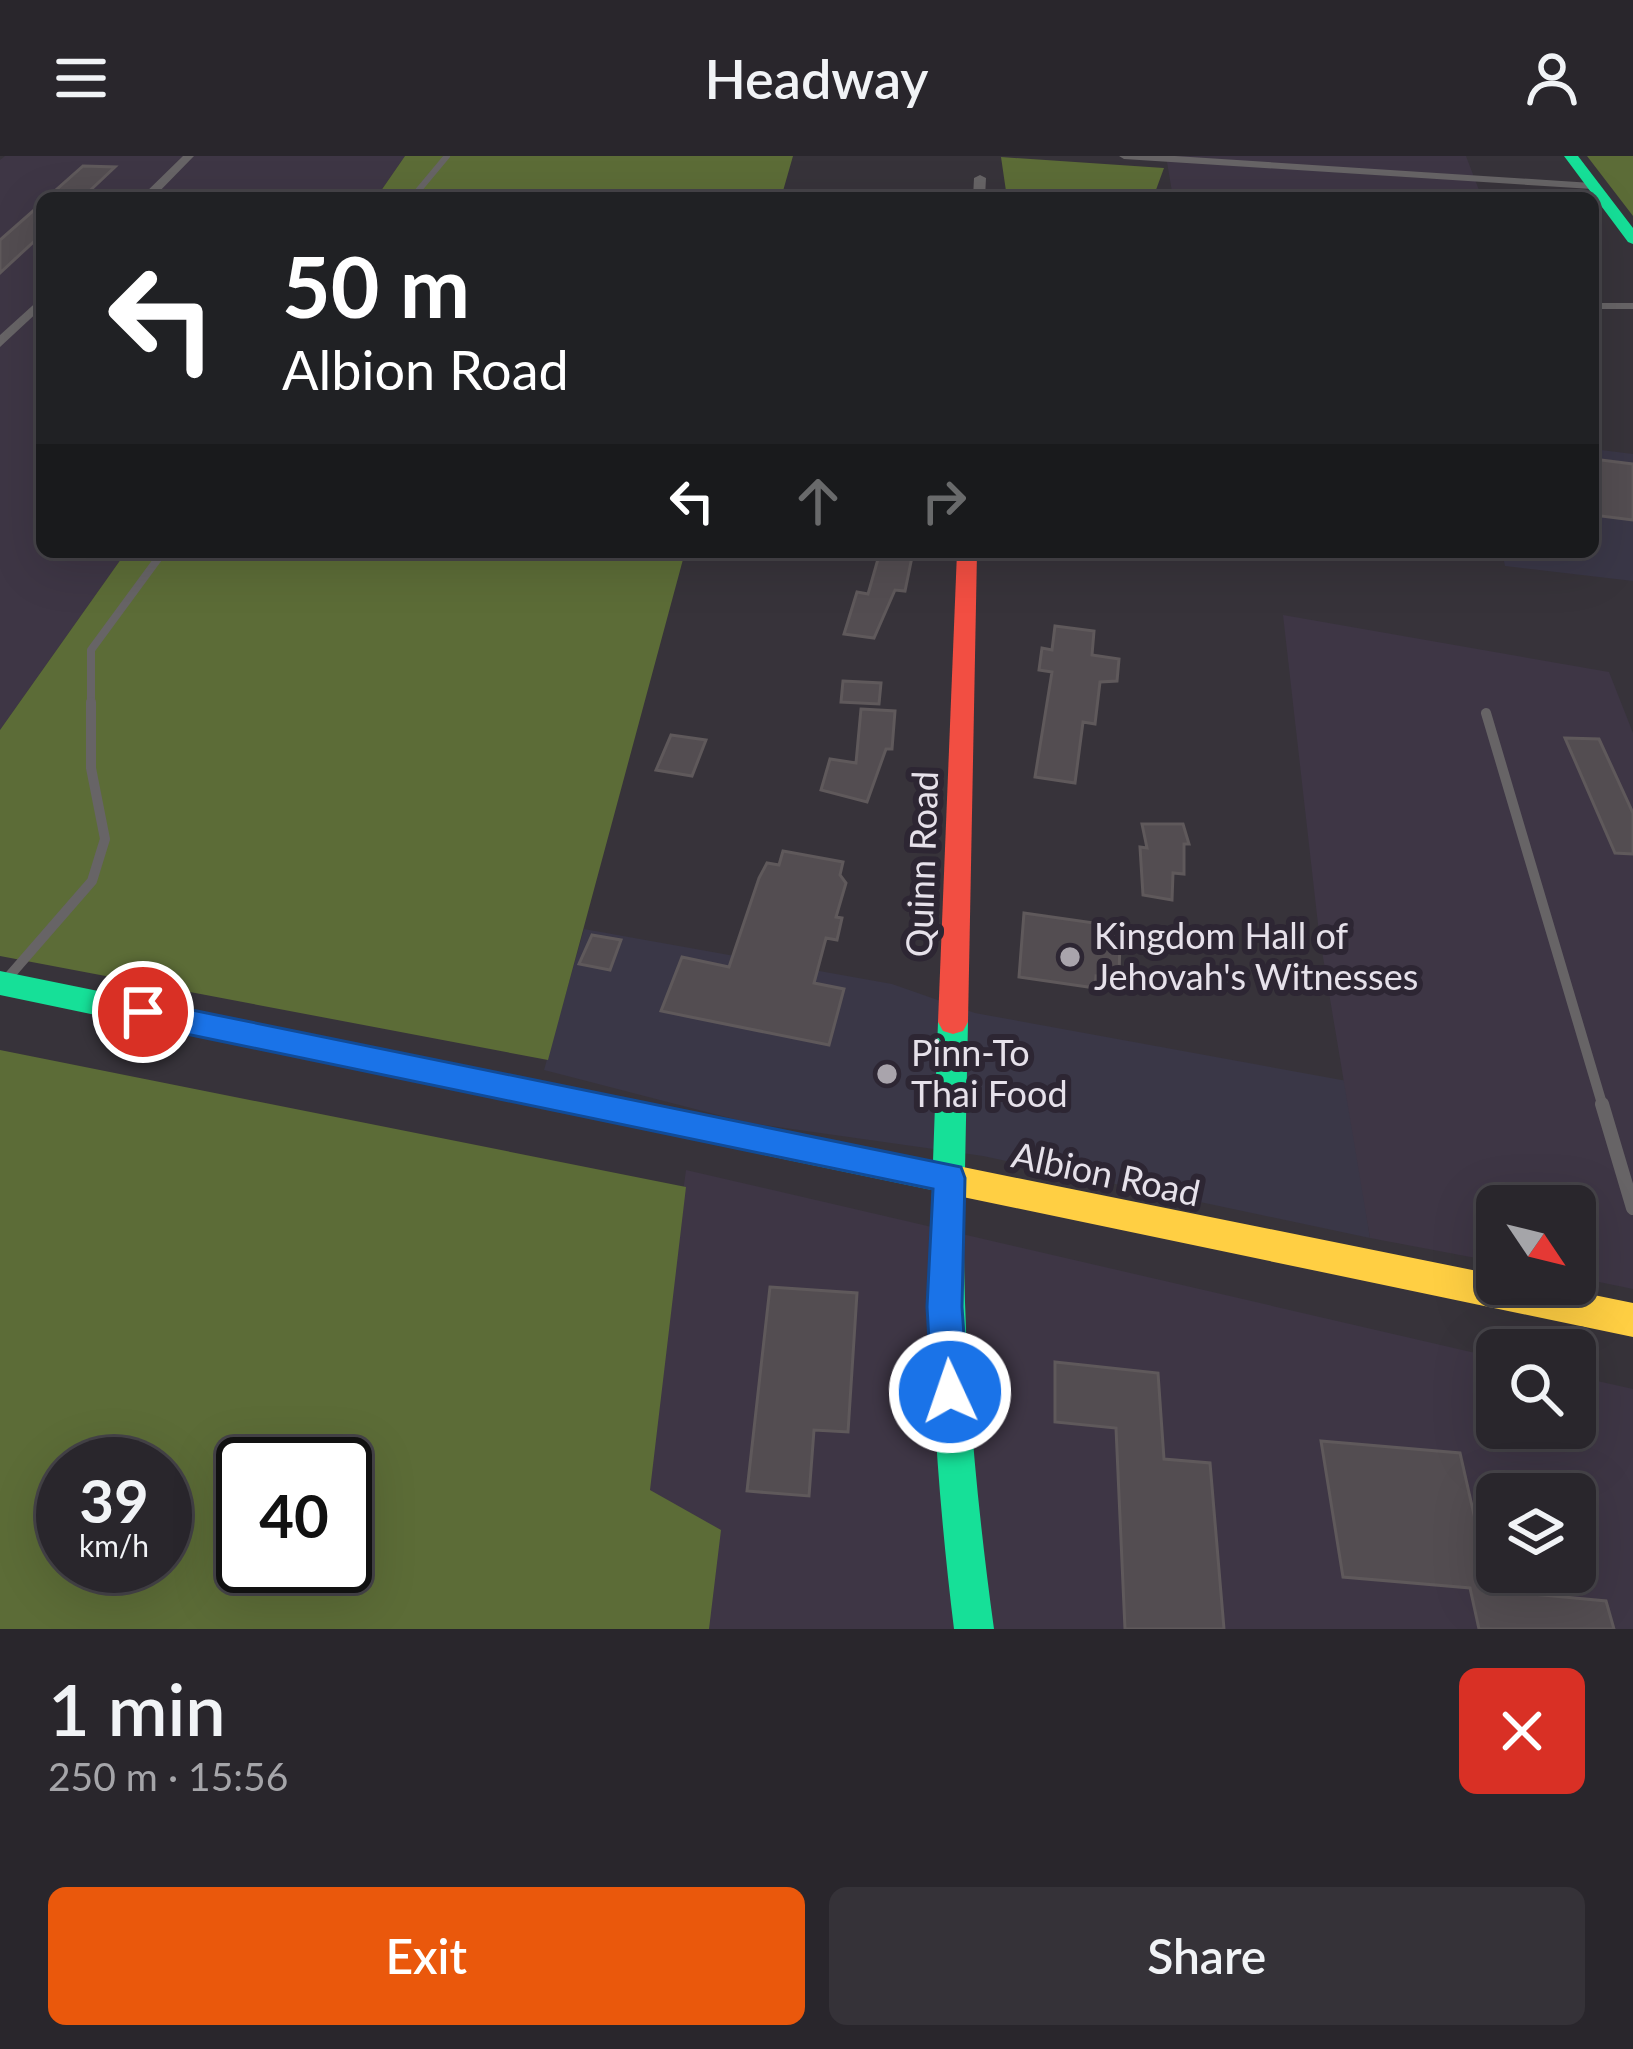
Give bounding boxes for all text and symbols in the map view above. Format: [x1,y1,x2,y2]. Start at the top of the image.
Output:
icon: menu [48,45,114,111]
icon: person [1519,45,1585,111]
text: Headway [704,46,929,111]
text: 50 m [282,235,470,336]
icon: left [84,240,240,396]
text: Albion Road [282,337,569,402]
icon: left [659,468,725,534]
icon: ahead [785,468,851,534]
icon: right [911,468,977,534]
street label: Quinn Road [896,770,946,958]
place label: Kingdom Hall of Jehovah's Witnesses [1094,913,1418,998]
marker: Kingdom Hall of Jehovah's Witnesses [1057,944,1083,970]
pin [92,961,194,1063]
icon: arrive [110,979,176,1045]
place label: Pinn-To Thai Food [911,1030,1068,1115]
marker: Pinn-To Thai Food [874,1061,900,1087]
street label: Albion Road [1008,1132,1204,1214]
north arrow [1476,1185,1596,1305]
map controls [1476,1185,1596,1593]
position arrow [887,1329,1013,1455]
button: search [1476,1329,1596,1449]
speed limit sign: 40 [216,1437,372,1593]
text: 39 [79,1464,149,1536]
button: layers [1476,1473,1596,1593]
text: km/h [79,1527,149,1563]
text: 1 min [48,1665,226,1751]
button: close [1459,1668,1585,1794]
text: 250 m · 15:56 [48,1753,288,1799]
button: Exit [48,1887,805,2025]
button: Share [829,1887,1585,2025]

